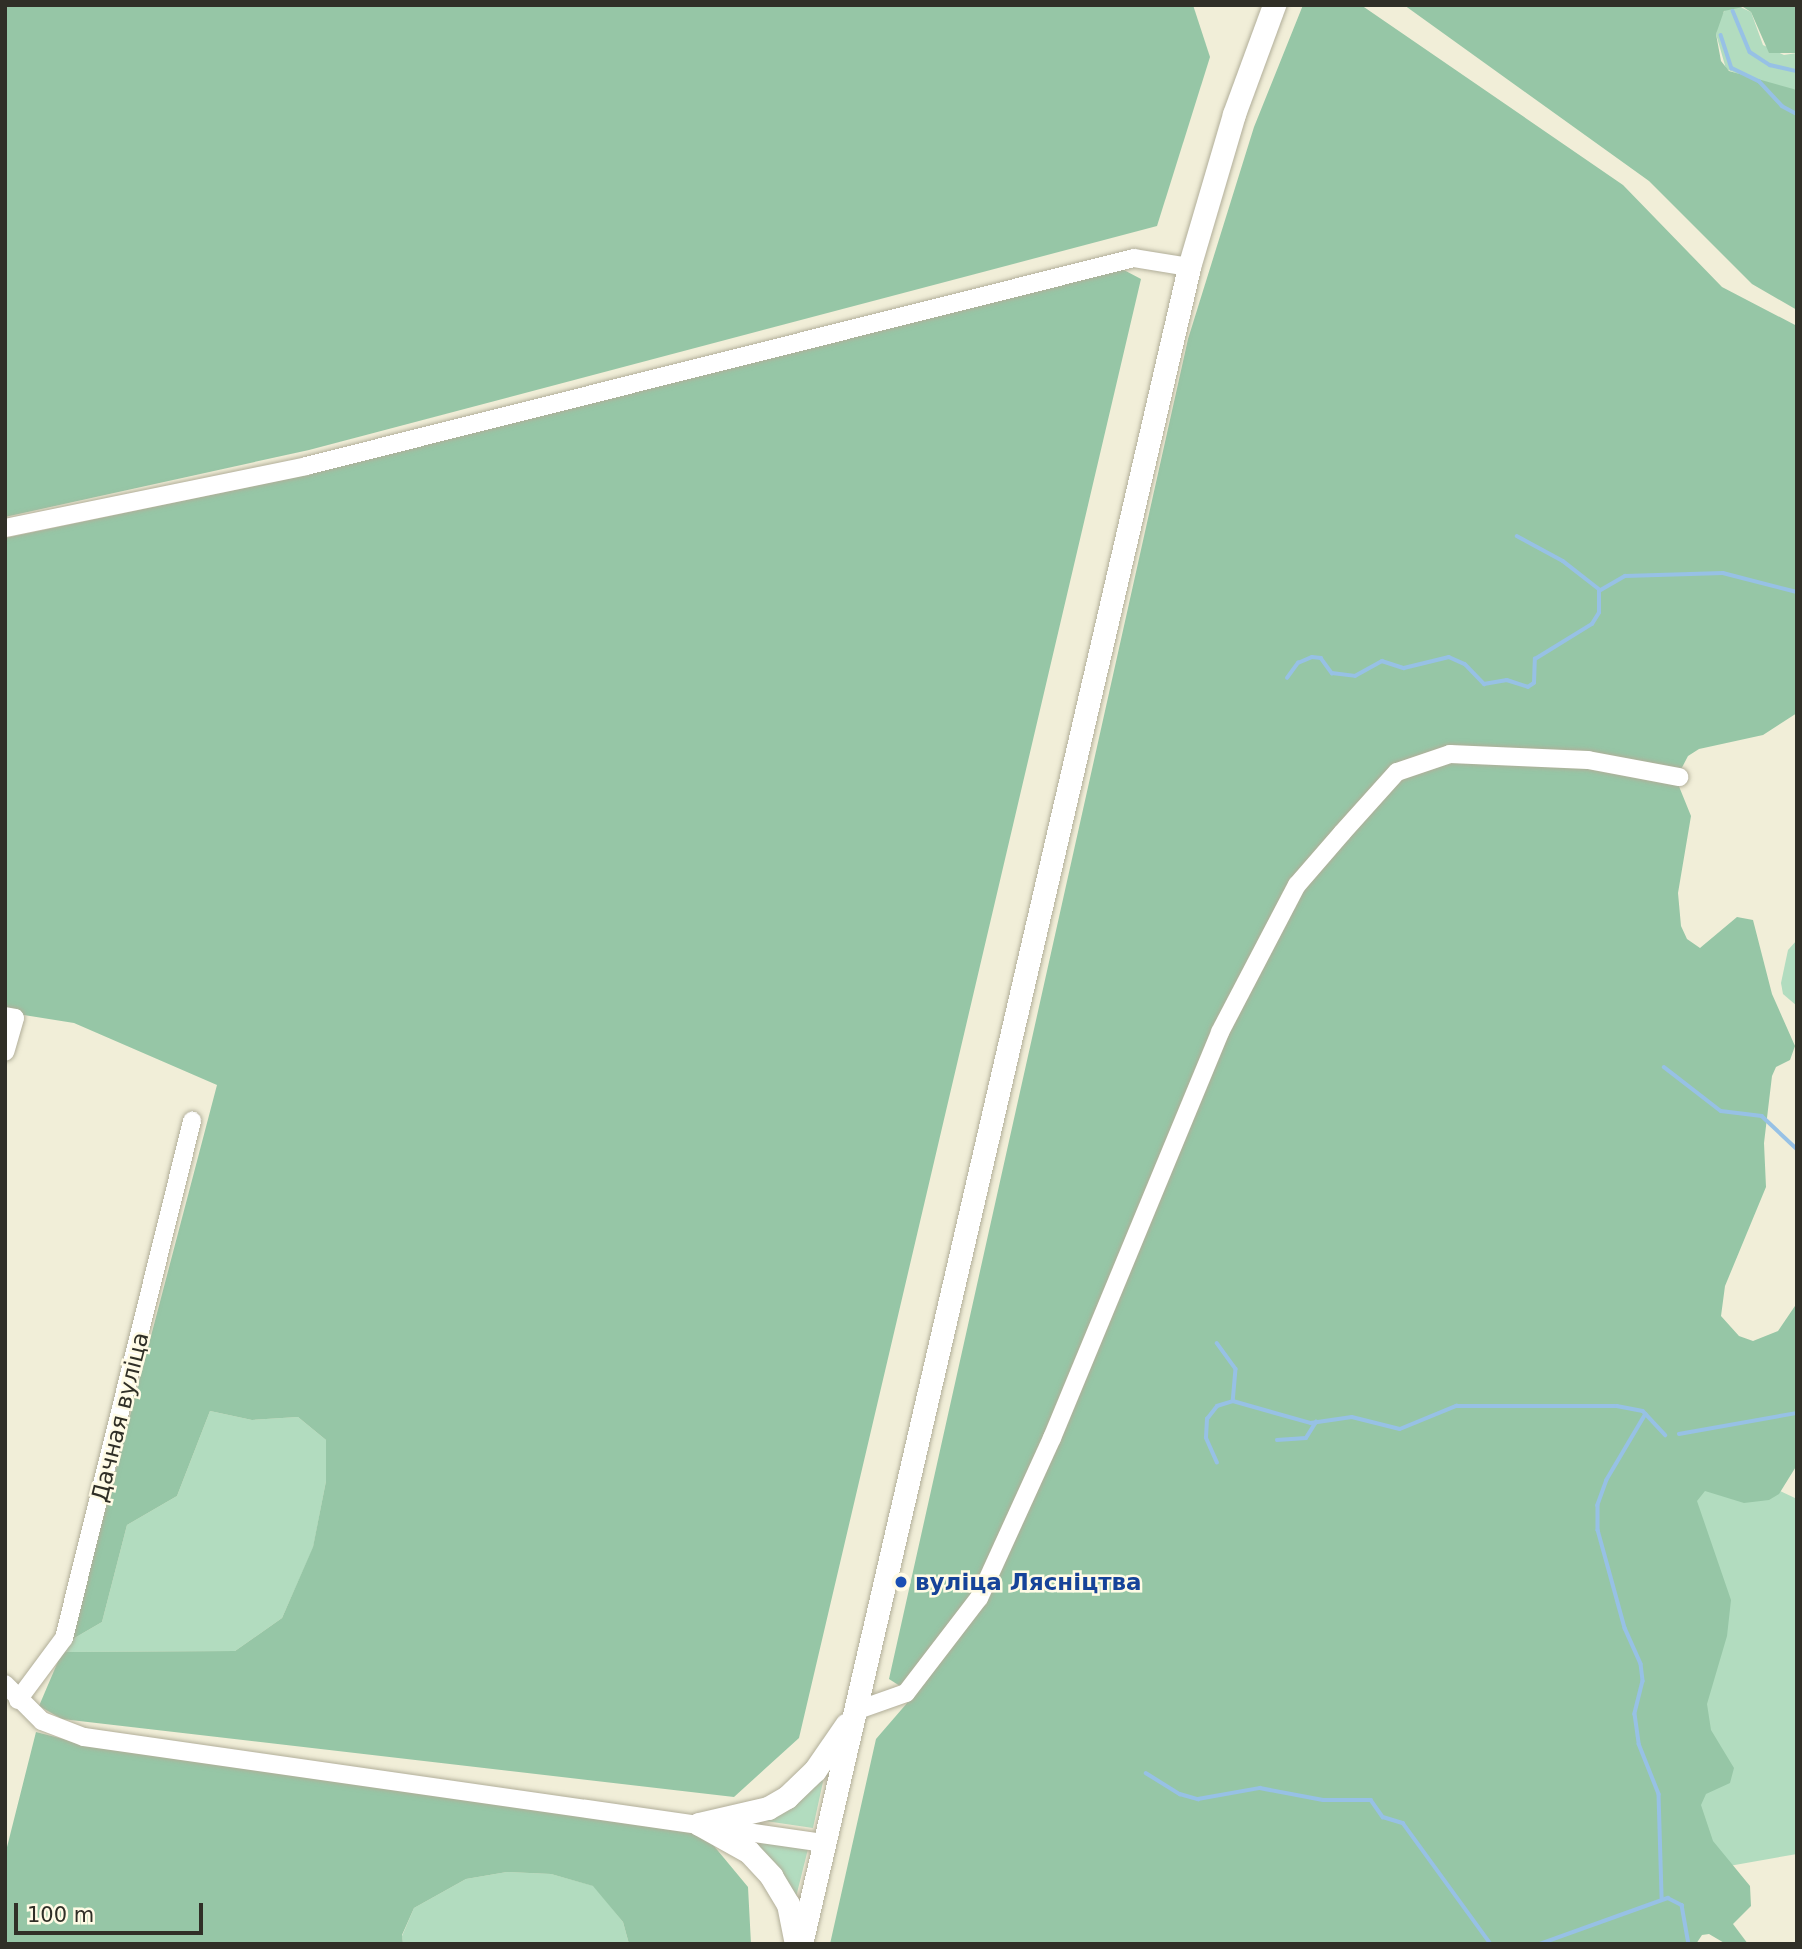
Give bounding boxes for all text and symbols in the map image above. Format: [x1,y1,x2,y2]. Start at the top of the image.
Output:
street label: Дачная вуліца [86,1329,154,1505]
place label: вуліца Лясніцтва [915,1568,1142,1596]
marker: вуліца Лясніцтва [893,1574,909,1590]
scale bar [18,1890,206,1934]
text: 100 m [27,1903,94,1927]

